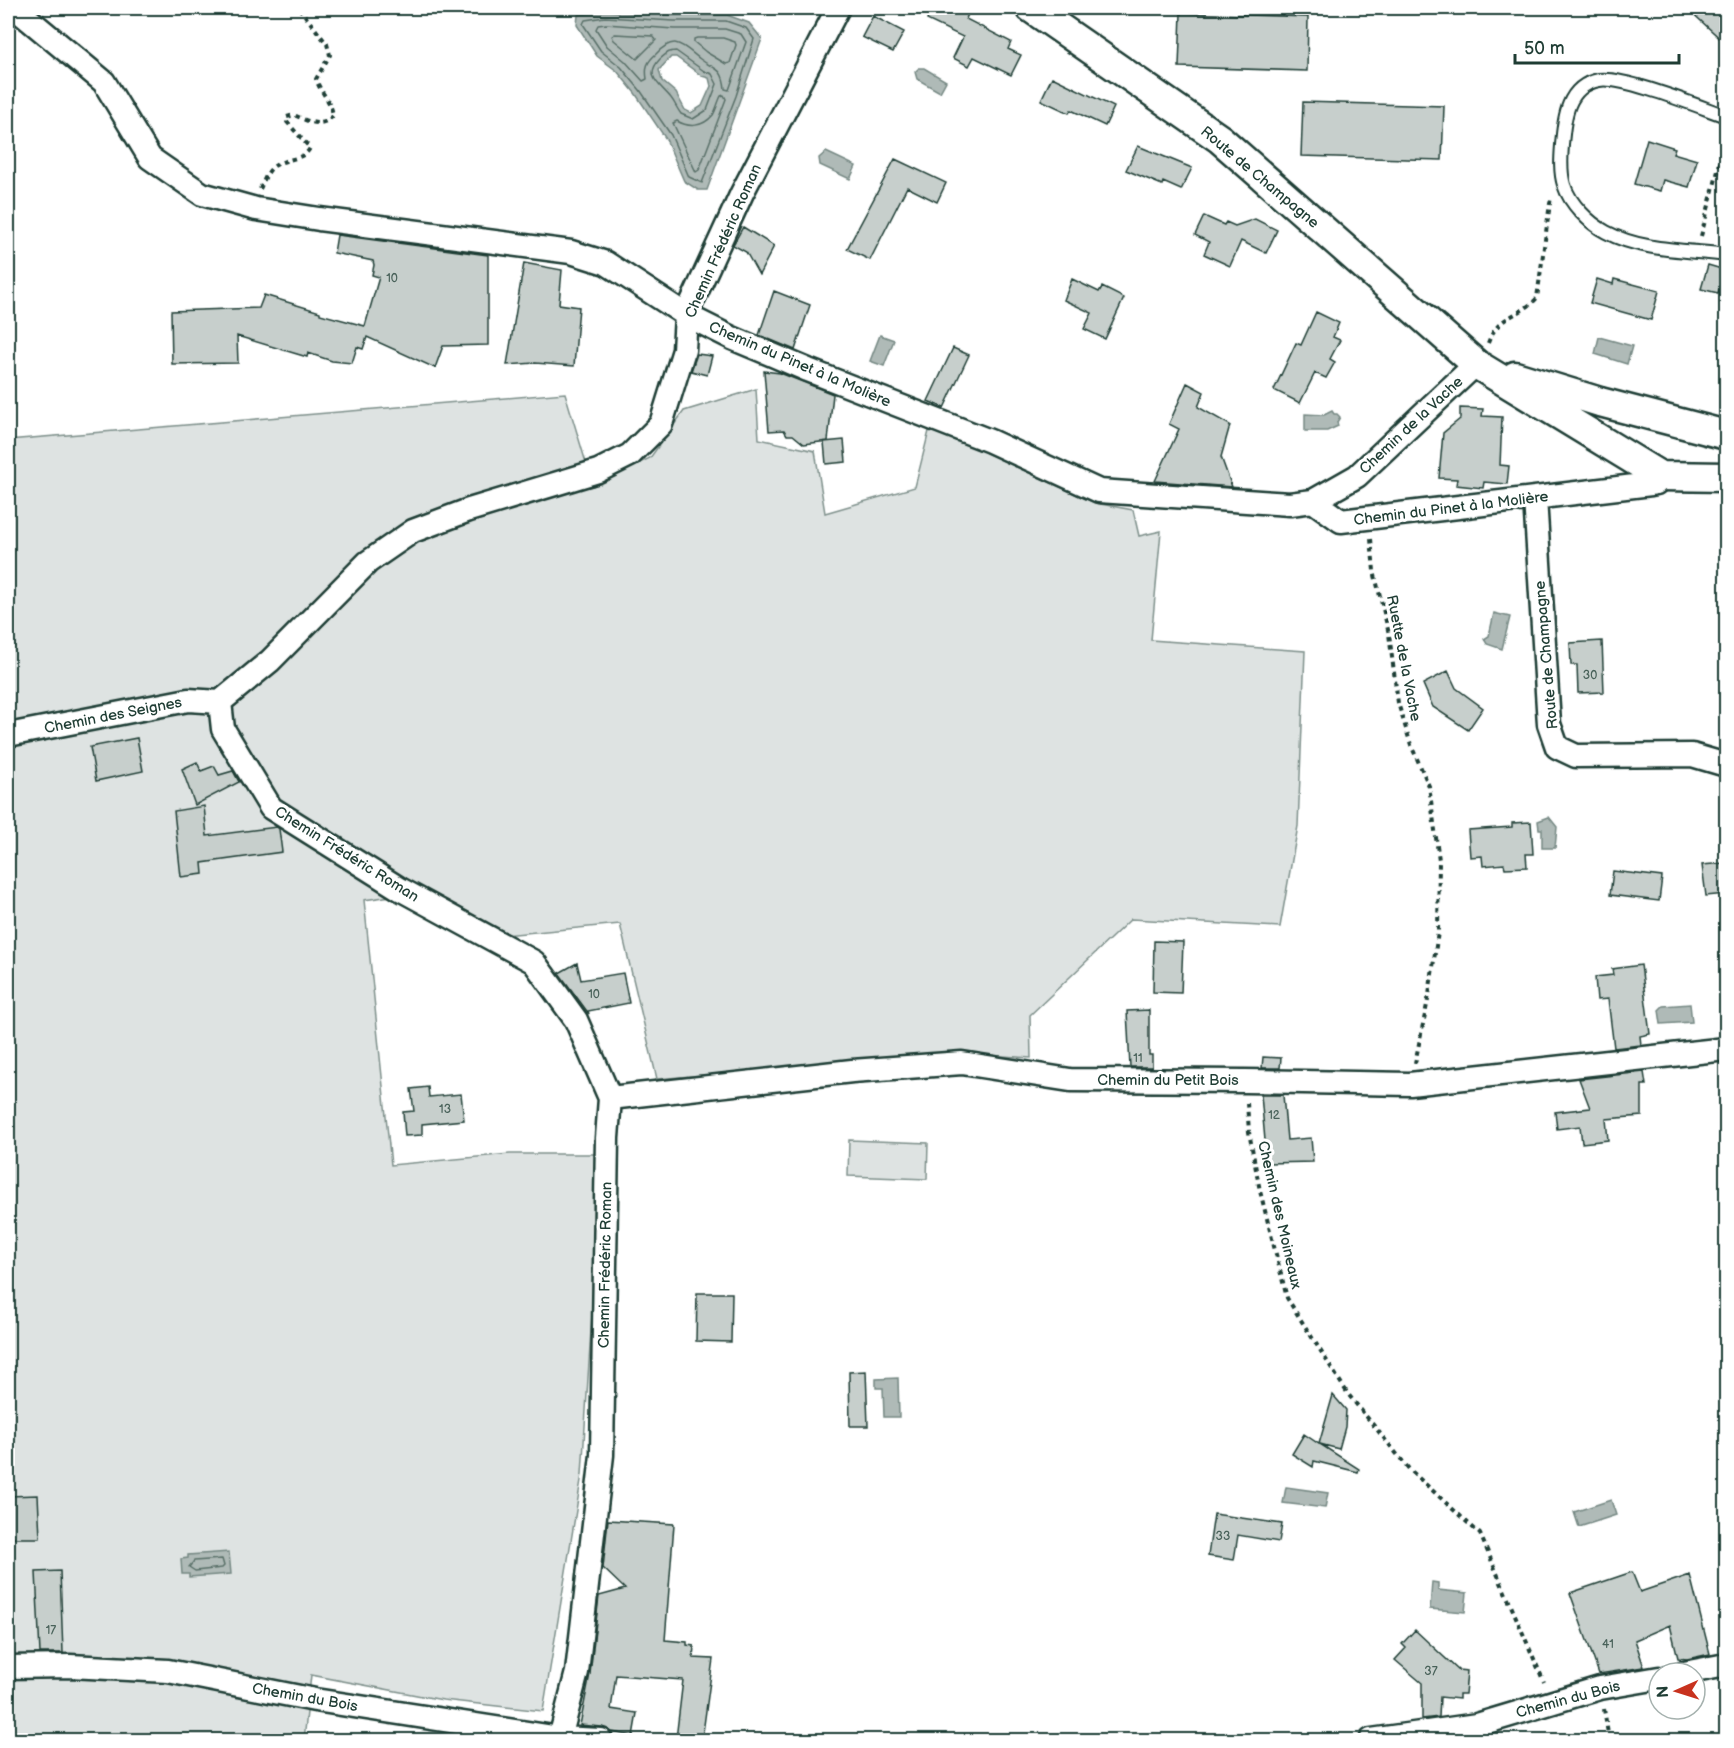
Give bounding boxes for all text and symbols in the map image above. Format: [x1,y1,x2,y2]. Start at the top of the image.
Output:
scale bar [1515,27,1678,65]
text: 50 m [1524,38,1565,59]
street label: Route de Champagne [1196,122,1323,233]
street label: Chemin Frédéric Roman [681,161,766,321]
house number: 10 [386,271,398,286]
street label: Chemin du Pinet à la Molière [706,317,894,412]
street label: Chemin de la Vache [1356,372,1467,478]
street label: Chemin du Pinet à la Molière [1353,487,1550,530]
street label: Route de Champagne [1531,580,1562,730]
street label: Ruette de la Vache [1382,593,1425,723]
house number: 30 [1583,668,1597,683]
street label: Chemin des Seignes [43,693,184,738]
street label: Chemin Frédéric Roman [271,802,422,907]
house number: 10 [588,987,600,1002]
house number: 11 [1133,1051,1143,1066]
street label: Chemin du Petit Bois [1097,1071,1239,1090]
house number: 13 [439,1102,451,1117]
house number: 12 [1268,1108,1280,1123]
street label: Chemin des Moineaux [1253,1139,1306,1291]
street label: Chemin Frédéric Roman [595,1182,616,1348]
house number: 33 [1216,1529,1230,1544]
house number: 17 [46,1623,56,1638]
house number: 41 [1602,1637,1614,1652]
north arrow [1647,1661,1707,1721]
house number: 37 [1424,1664,1438,1679]
street label: Chemin du Bois [1514,1676,1623,1723]
street label: Chemin du Bois [251,1679,360,1716]
text: N [1654,1685,1673,1698]

